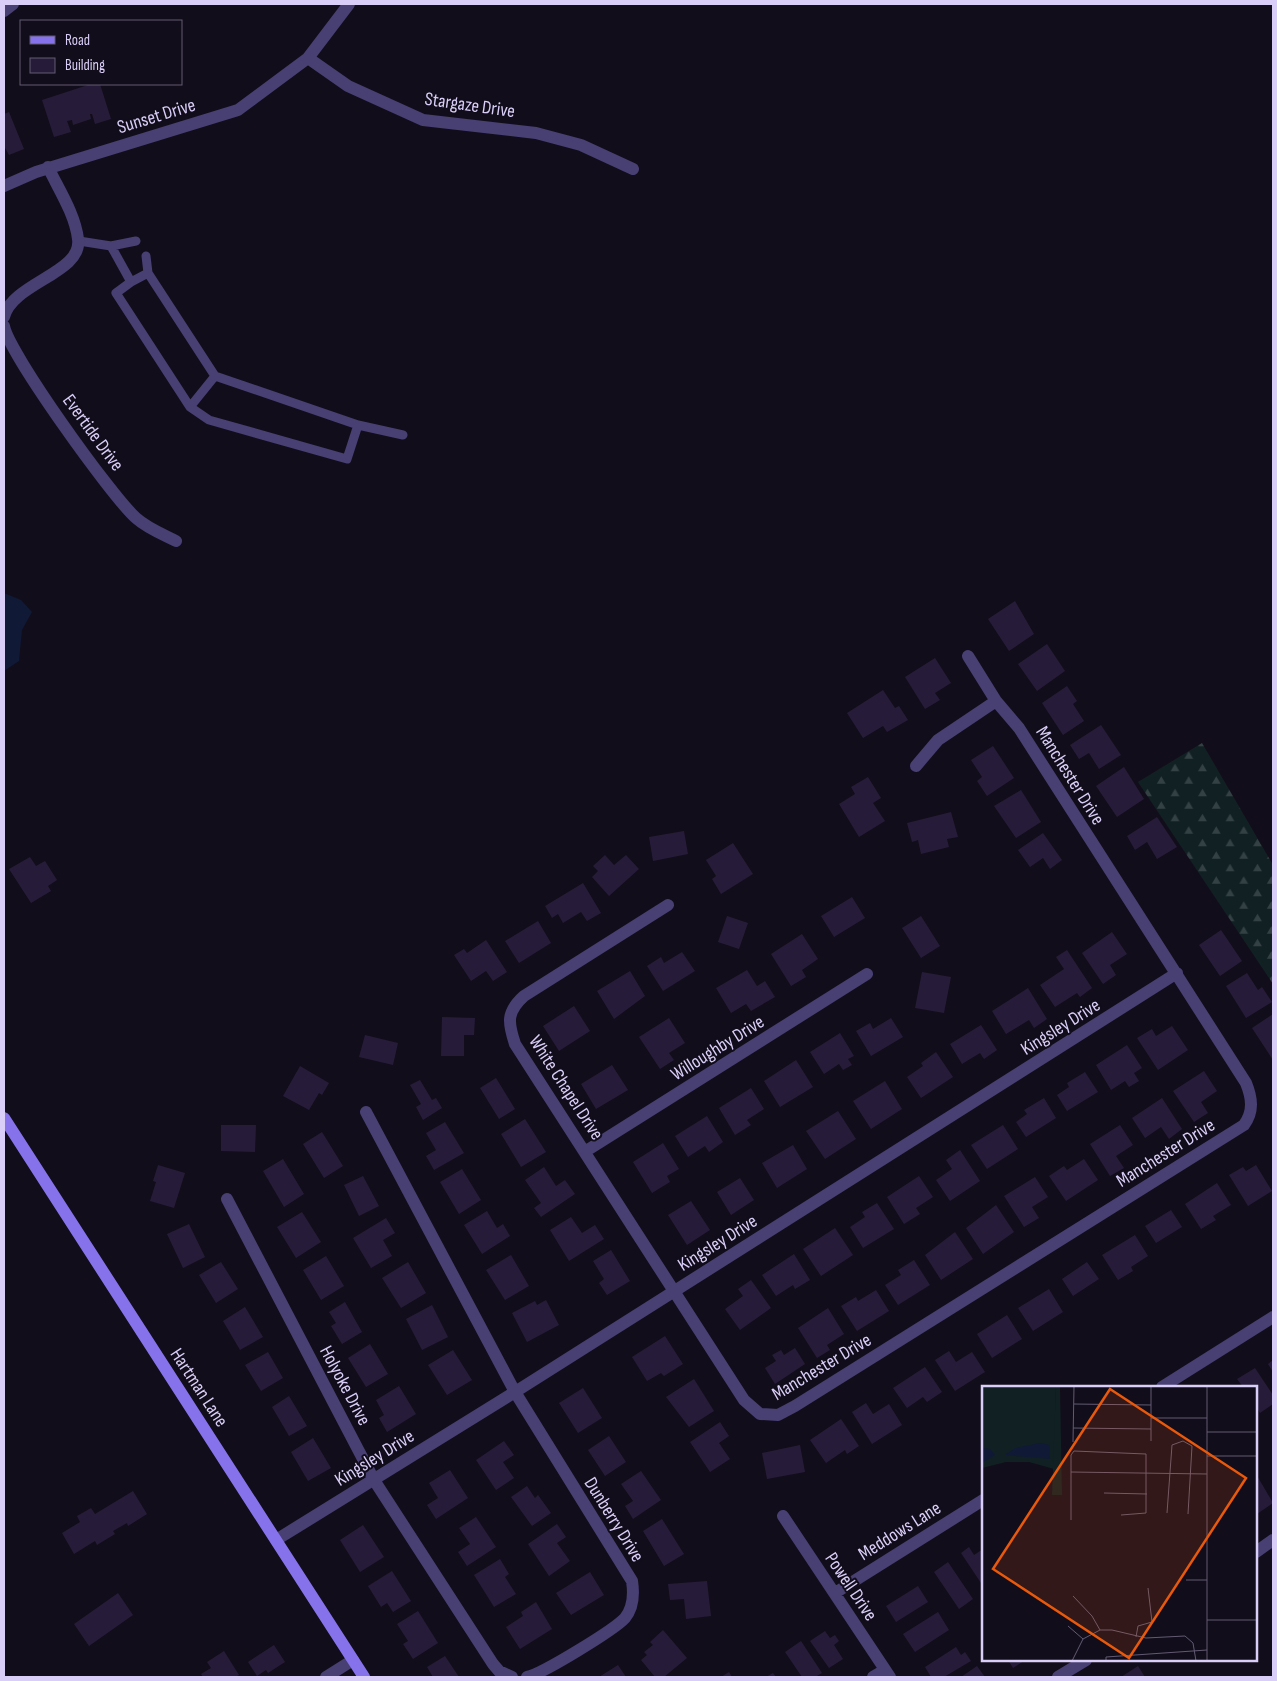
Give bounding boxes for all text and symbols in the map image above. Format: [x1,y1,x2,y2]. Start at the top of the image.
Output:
legend [20,20,182,85]
text: Road [65,31,90,50]
text: Building [65,56,105,75]
street label: Stargaze Drive [423,88,517,123]
street label: Sunset Drive [115,94,198,139]
street label: Evertide Drive [57,390,128,476]
street label: Manchester Drive [1030,722,1109,829]
street label: Kingsley Drive [1017,994,1105,1061]
street label: Willoughby Drive [667,1010,769,1086]
street label: White Chapel Drive [523,1031,608,1144]
street label: Manchester Drive [1112,1114,1219,1193]
street label: Kingsley Drive [674,1210,762,1277]
street label: Manchester Drive [768,1329,876,1406]
street label: Holyoke Drive [314,1342,375,1429]
street label: Hartman Lane [165,1344,233,1431]
inset map [982,1386,1257,1661]
street label: Kingsley Drive [331,1425,419,1492]
street label: Dunberry Drive [579,1473,649,1566]
street label: Meddows Lane [854,1497,945,1566]
street label: Powell Drive [820,1548,882,1625]

